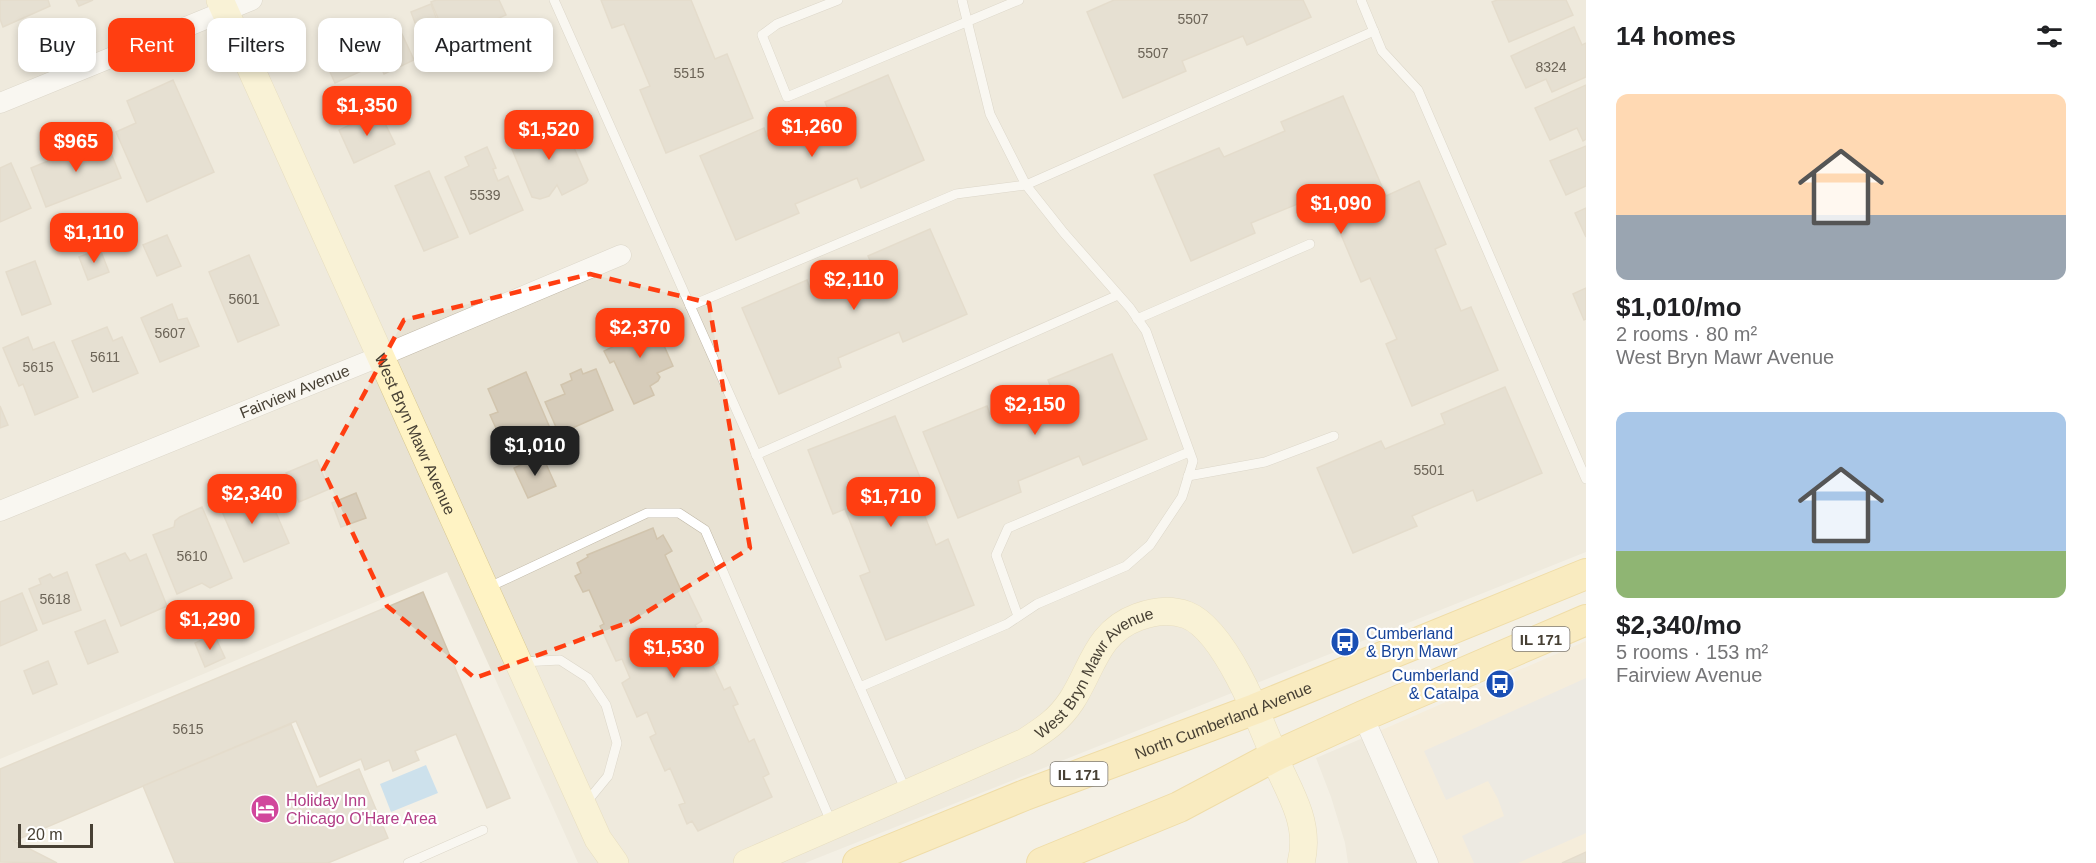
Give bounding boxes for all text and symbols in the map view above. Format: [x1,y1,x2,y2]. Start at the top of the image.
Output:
house number: 5507 [1177,11,1209,27]
chip: Buy [18,18,96,72]
chip: Rent [108,18,195,72]
chip: Filters [207,18,306,72]
chip: New [318,18,402,72]
chip: Apartment [414,18,553,72]
icon: filters [2033,20,2066,53]
text: 14 homes [1616,21,1736,51]
house number: 5507 [1137,45,1169,61]
house number: 8324 [1535,59,1567,75]
house number: 5515 [673,65,705,81]
pin: $1,350 [318,86,416,137]
text: $1,350 [336,94,398,116]
pin: $1,260 [763,107,861,158]
pin: $1,520 [500,110,598,161]
text: $1,260 [781,115,843,137]
text: $1,520 [518,118,580,140]
pin: $965 [40,122,112,173]
text: $965 [54,130,98,152]
icon: home [1787,133,1895,241]
pin: $1,090 [1292,184,1390,235]
house number: 5539 [469,187,501,203]
text: $1,090 [1310,192,1372,214]
pin: $1,110 [45,213,143,264]
text: $1,110 [64,221,124,243]
pin: $2,110 [805,260,903,311]
text: $2,110 [824,268,884,290]
house number: 5601 [228,291,260,307]
text: $1,010/mo [1616,292,1742,322]
pin: $2,370 [591,308,689,359]
text: $2,370 [609,316,671,338]
text: 2 rooms · 80 m² [1616,323,1757,345]
house number: 5607 [154,325,186,341]
text: West Bryn Mawr Avenue [1616,346,1834,368]
house number: 5611 [90,349,120,365]
street label: West Bryn Mawr Avenue [372,351,459,517]
house number: 5615 [22,359,54,375]
street label: Fairview Avenue [237,361,352,421]
pin: $2,150 [986,385,1084,436]
text: $2,150 [1004,393,1066,415]
pin: $1,010 [486,426,584,477]
text: $1,010 [504,434,566,456]
icon: home [1787,451,1895,559]
house number: 5501 [1413,462,1445,478]
pin: $2,340 [203,474,301,525]
pin: $1,710 [842,477,940,528]
text: $2,340 [221,482,283,504]
text: $1,710 [860,485,922,507]
house number: 5610 [176,548,208,564]
house number: 5618 [39,591,71,607]
pin: $1,290 [161,600,259,651]
street label: West Bryn Mawr Avenue [1031,604,1155,742]
text: $1,290 [179,608,241,630]
text: $2,340/mo [1616,610,1742,640]
place label: Cumberland & Bryn Mawr [1366,625,1458,660]
bus stop icon: Cumberland & Bryn Mawr [1329,626,1361,658]
road number: IL 171 [1512,627,1570,651]
pin: $1,530 [625,628,723,679]
text: $1,530 [643,636,705,658]
text: 5 rooms · 153 m² [1616,641,1768,663]
text: Fairview Avenue [1616,664,1762,686]
place label: Cumberland & Catalpa [1392,667,1479,702]
bus stop icon: Cumberland & Catalpa [1484,668,1516,700]
street label: North Cumberland Avenue [1132,678,1314,762]
house number: 5615 [172,721,204,737]
road number: IL 171 [1050,762,1108,786]
place label: Holiday Inn Chicago O'Hare Area [286,792,437,827]
hotel icon: Holiday Inn Chicago O'Hare Area [249,793,281,825]
scale bar [18,821,93,848]
text: 20 m [27,826,63,843]

